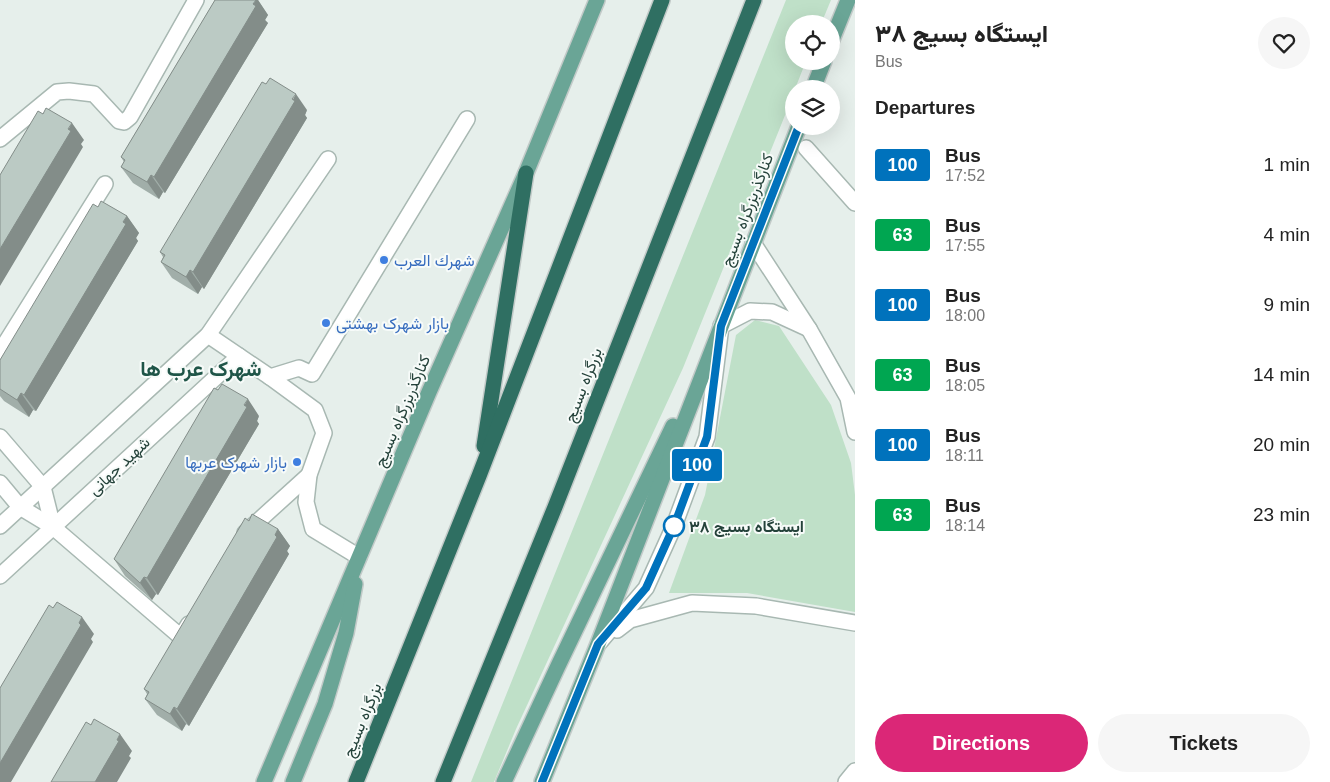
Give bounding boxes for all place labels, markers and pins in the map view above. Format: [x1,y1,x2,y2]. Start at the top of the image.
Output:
place label: شهرك العرب [394,252,475,271]
marker: شهرك العرب [378,254,390,266]
place label: بازار شهرک بهشتی [336,315,449,334]
marker: بازار شهرک بهشتی [320,317,332,329]
place label: بازار شهرک عربها [185,454,287,473]
marker: بازار شهرک عربها [291,456,303,468]
marker: ایستگاه بسیج ۳۸ [663,515,685,537]
place label: ایستگاه بسیج ۳۸ [689,518,804,538]

